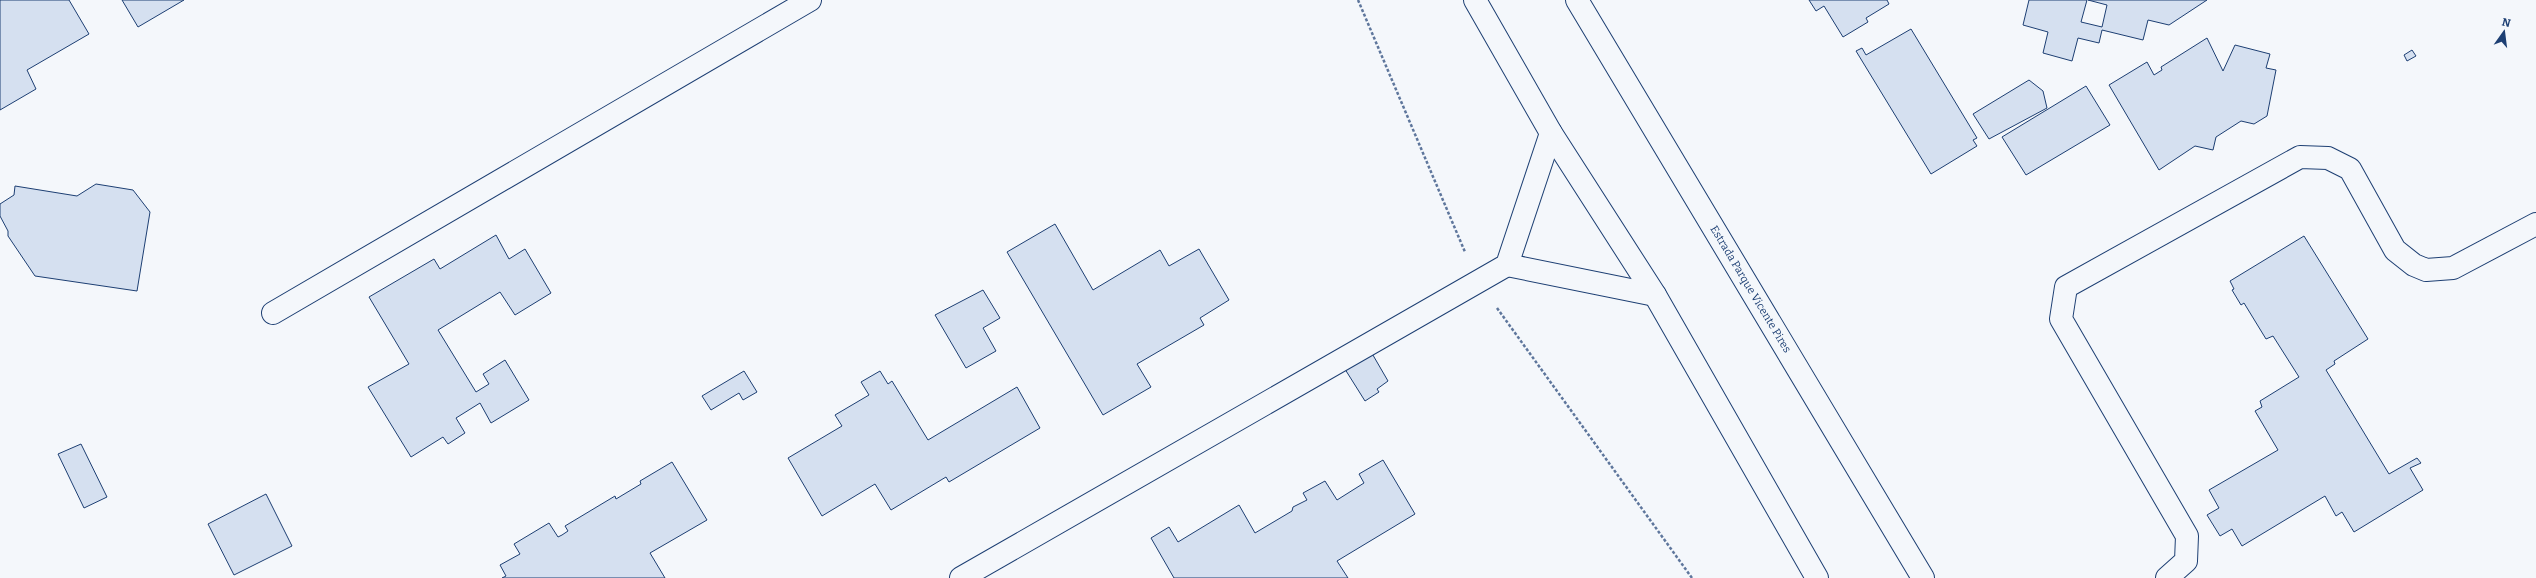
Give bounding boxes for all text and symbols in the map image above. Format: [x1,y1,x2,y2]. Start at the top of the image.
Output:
north arrow [2484,12,2524,52]
text: N [2501,15,2512,30]
street label: Estrada Parque Vicente Pires [1707,223,1794,355]

